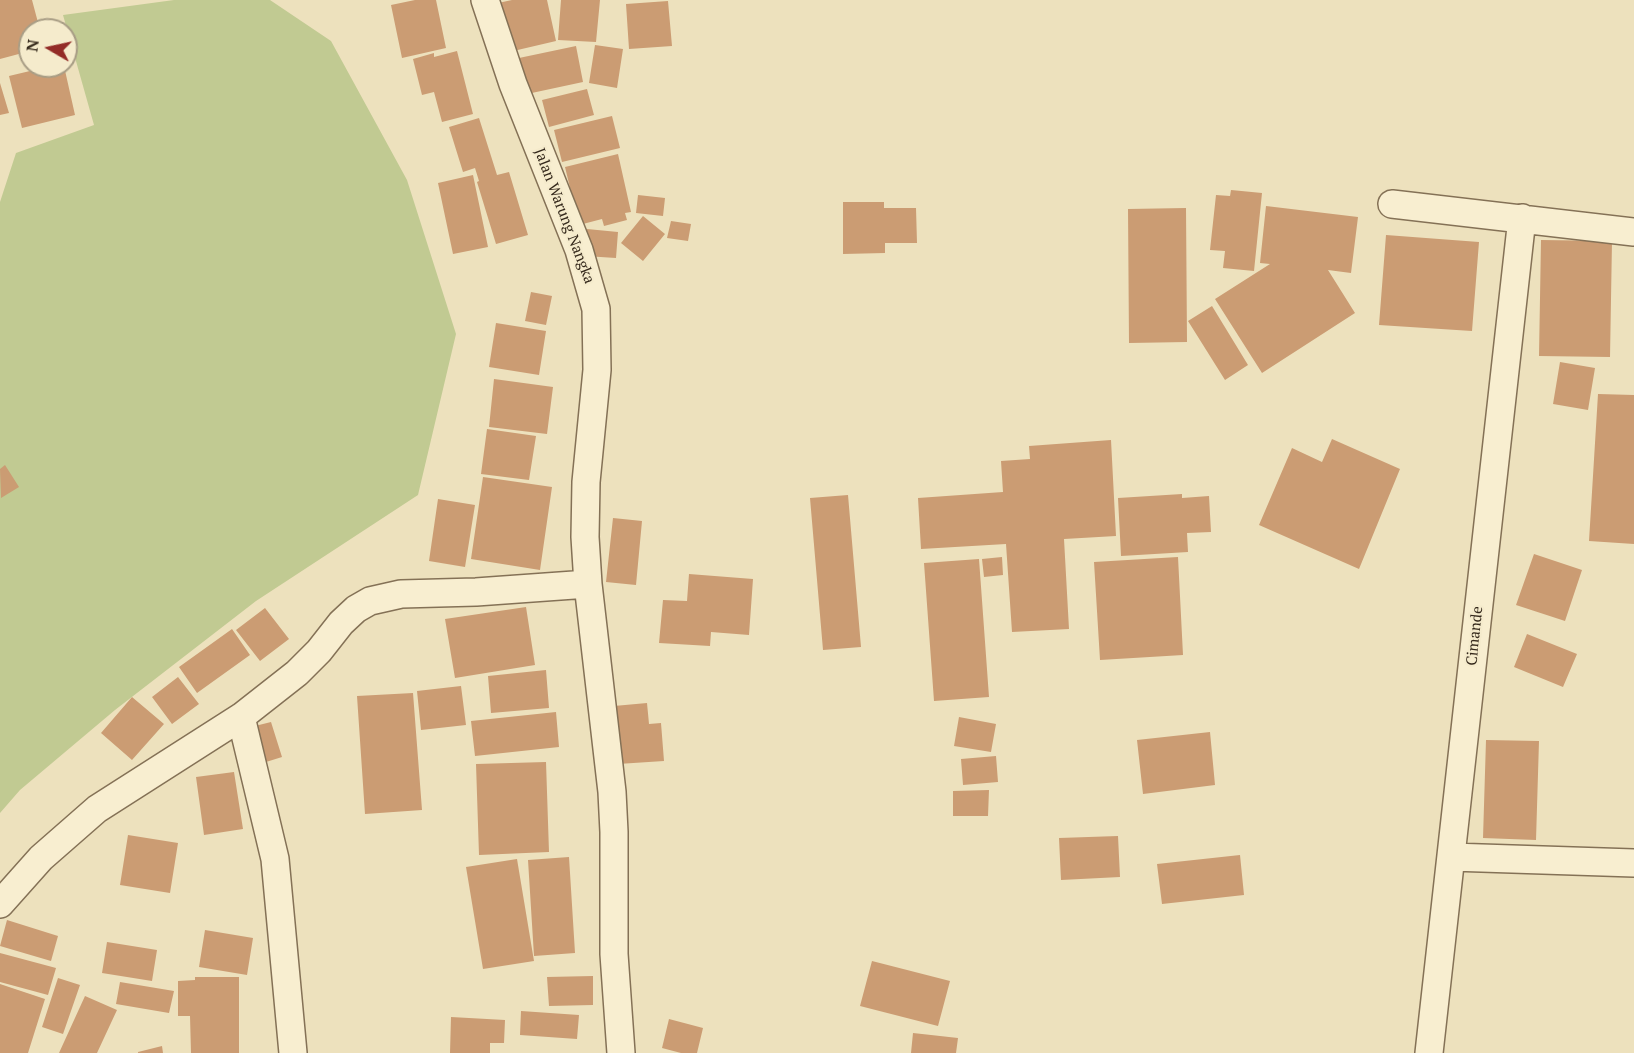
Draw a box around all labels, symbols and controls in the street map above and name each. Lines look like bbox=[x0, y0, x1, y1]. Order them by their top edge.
north arrow bbox=[18, 18, 78, 78]
text: N bbox=[20, 38, 44, 53]
street label: Jalan Warung Nangka bbox=[530, 146, 598, 286]
street label: Cimande bbox=[1463, 605, 1487, 667]

